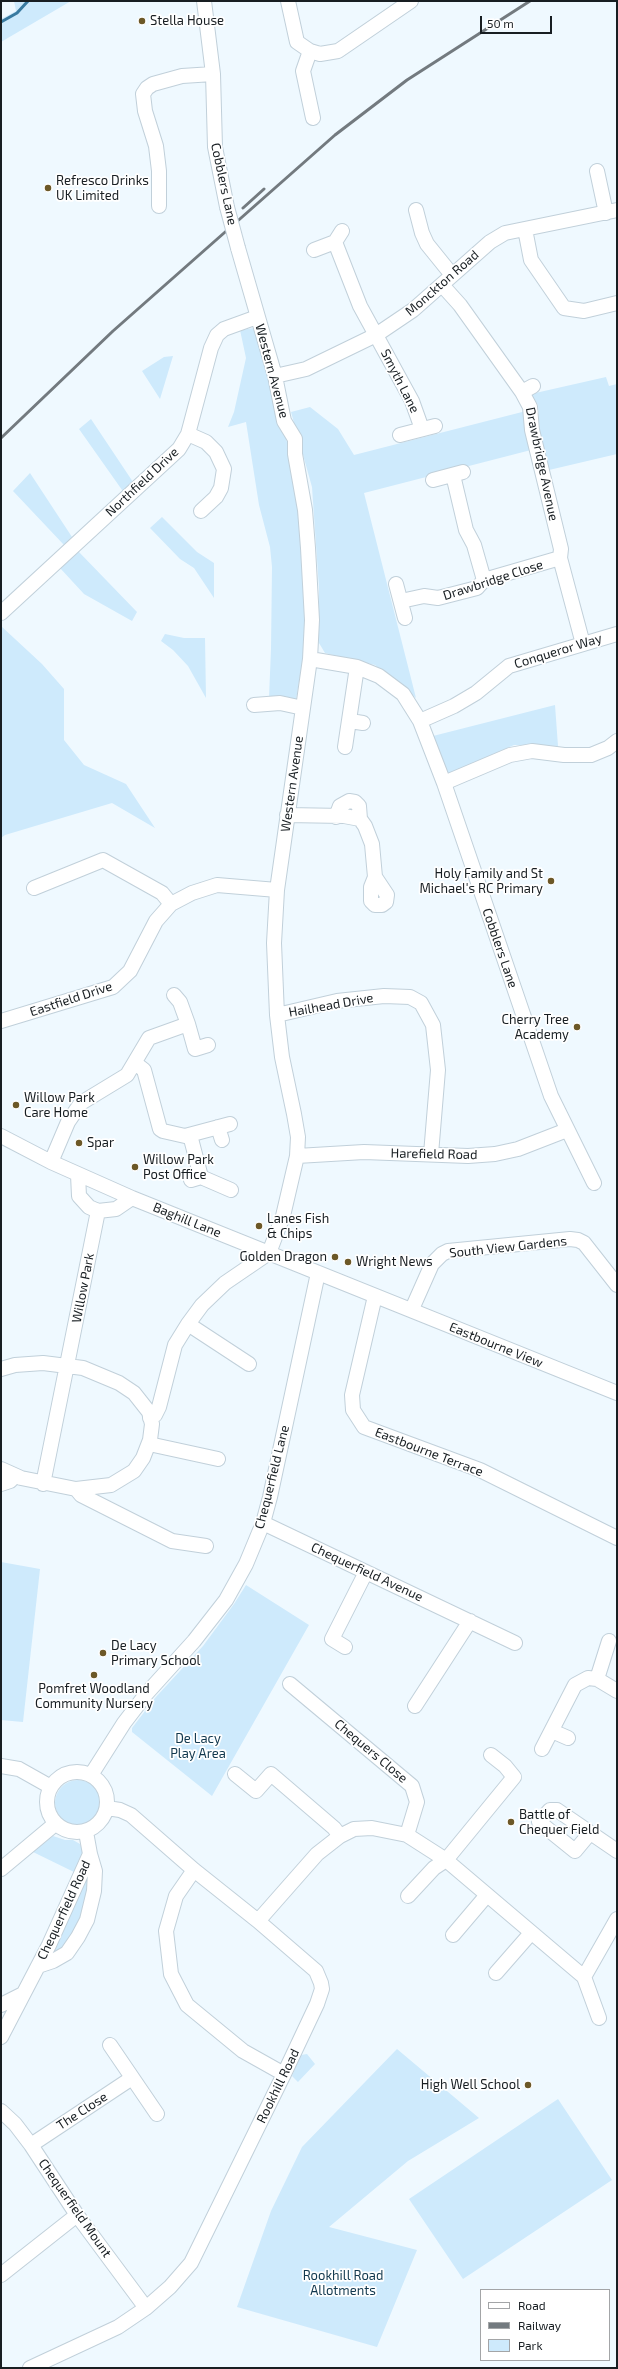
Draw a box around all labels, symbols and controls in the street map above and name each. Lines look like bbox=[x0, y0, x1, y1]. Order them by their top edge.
scale bar bbox=[482, 8, 554, 34]
place label: Stella House bbox=[150, 13, 224, 29]
marker: Stella House bbox=[137, 16, 147, 26]
text: 50 m bbox=[487, 16, 514, 30]
street label: Cobblers Lane bbox=[208, 142, 240, 226]
place label: Refresco Drinks UK Limited bbox=[56, 173, 149, 204]
marker: Refresco Drinks UK Limited bbox=[43, 183, 53, 193]
street label: Monckton Road bbox=[402, 247, 482, 319]
street label: Western Avenue bbox=[252, 322, 292, 420]
street label: Smyth Lane bbox=[377, 347, 423, 415]
street label: Drawbridge Avenue bbox=[522, 406, 562, 522]
street label: Northfield Drive bbox=[102, 444, 182, 520]
street label: Drawbridge Close bbox=[441, 556, 545, 604]
street label: Conqueror Way bbox=[512, 630, 604, 672]
street label: Western Avenue bbox=[278, 735, 306, 833]
place label: Holy Family and St Michael's RC Primary bbox=[419, 866, 543, 897]
marker: Holy Family and St Michael's RC Primary bbox=[546, 876, 556, 886]
street label: Cobblers Lane bbox=[479, 906, 521, 990]
street label: Eastfield Drive bbox=[28, 978, 114, 1020]
street label: Hailhead Drive bbox=[287, 990, 375, 1020]
place label: Cherry Tree Academy bbox=[502, 1012, 569, 1043]
marker: Cherry Tree Academy bbox=[572, 1022, 582, 1032]
place label: Willow Park Care Home bbox=[24, 1090, 95, 1121]
marker: Willow Park Care Home bbox=[11, 1100, 21, 1110]
place label: Spar bbox=[87, 1135, 114, 1151]
marker: Spar bbox=[74, 1138, 84, 1148]
street label: Harefield Road bbox=[390, 1145, 478, 1163]
place label: Willow Park Post Office bbox=[143, 1152, 214, 1183]
marker: Willow Park Post Office bbox=[130, 1162, 140, 1172]
street label: Baghill Lane bbox=[151, 1199, 223, 1241]
place label: Lanes Fish & Chips bbox=[267, 1211, 329, 1242]
marker: Lanes Fish & Chips bbox=[254, 1221, 264, 1231]
street label: South View Gardens bbox=[448, 1233, 568, 1261]
place label: Golden Dragon bbox=[240, 1249, 327, 1265]
street label: Willow Park bbox=[69, 1252, 97, 1324]
marker: Golden Dragon bbox=[330, 1252, 340, 1262]
place label: Wright News bbox=[356, 1254, 433, 1270]
marker: Wright News bbox=[343, 1257, 353, 1267]
street label: Eastbourne View bbox=[447, 1319, 545, 1371]
street label: Chequerfield Lane bbox=[252, 1424, 292, 1530]
street label: Eastbourne Terrace bbox=[373, 1424, 485, 1480]
street label: Chequerfield Avenue bbox=[309, 1539, 425, 1605]
place label: De Lacy Primary School bbox=[111, 1638, 200, 1669]
marker: De Lacy Primary School bbox=[98, 1648, 108, 1658]
marker: Pomfret Woodland Community Nursery bbox=[89, 1670, 99, 1680]
place label: Pomfret Woodland Community Nursery bbox=[35, 1681, 153, 1712]
street label: Chequers Close bbox=[331, 1716, 411, 1786]
park label: De Lacy Play Area bbox=[170, 1731, 226, 1762]
place label: Battle of Chequer Field bbox=[519, 1807, 599, 1838]
marker: Battle of Chequer Field bbox=[506, 1817, 516, 1827]
street label: Chequerfield Road bbox=[34, 1858, 94, 1962]
street label: Rookhill Road bbox=[253, 2046, 303, 2126]
place label: High Well School bbox=[421, 2077, 520, 2093]
marker: High Well School bbox=[523, 2080, 533, 2090]
street label: The Close bbox=[54, 2089, 110, 2133]
street label: Chequerfield Mount bbox=[35, 2156, 115, 2260]
park label: Rookhill Road Allotments bbox=[303, 2268, 383, 2299]
legend bbox=[480, 2289, 610, 2361]
text: Road bbox=[518, 2298, 546, 2312]
text: Railway bbox=[518, 2318, 561, 2332]
text: Park bbox=[518, 2338, 543, 2352]

